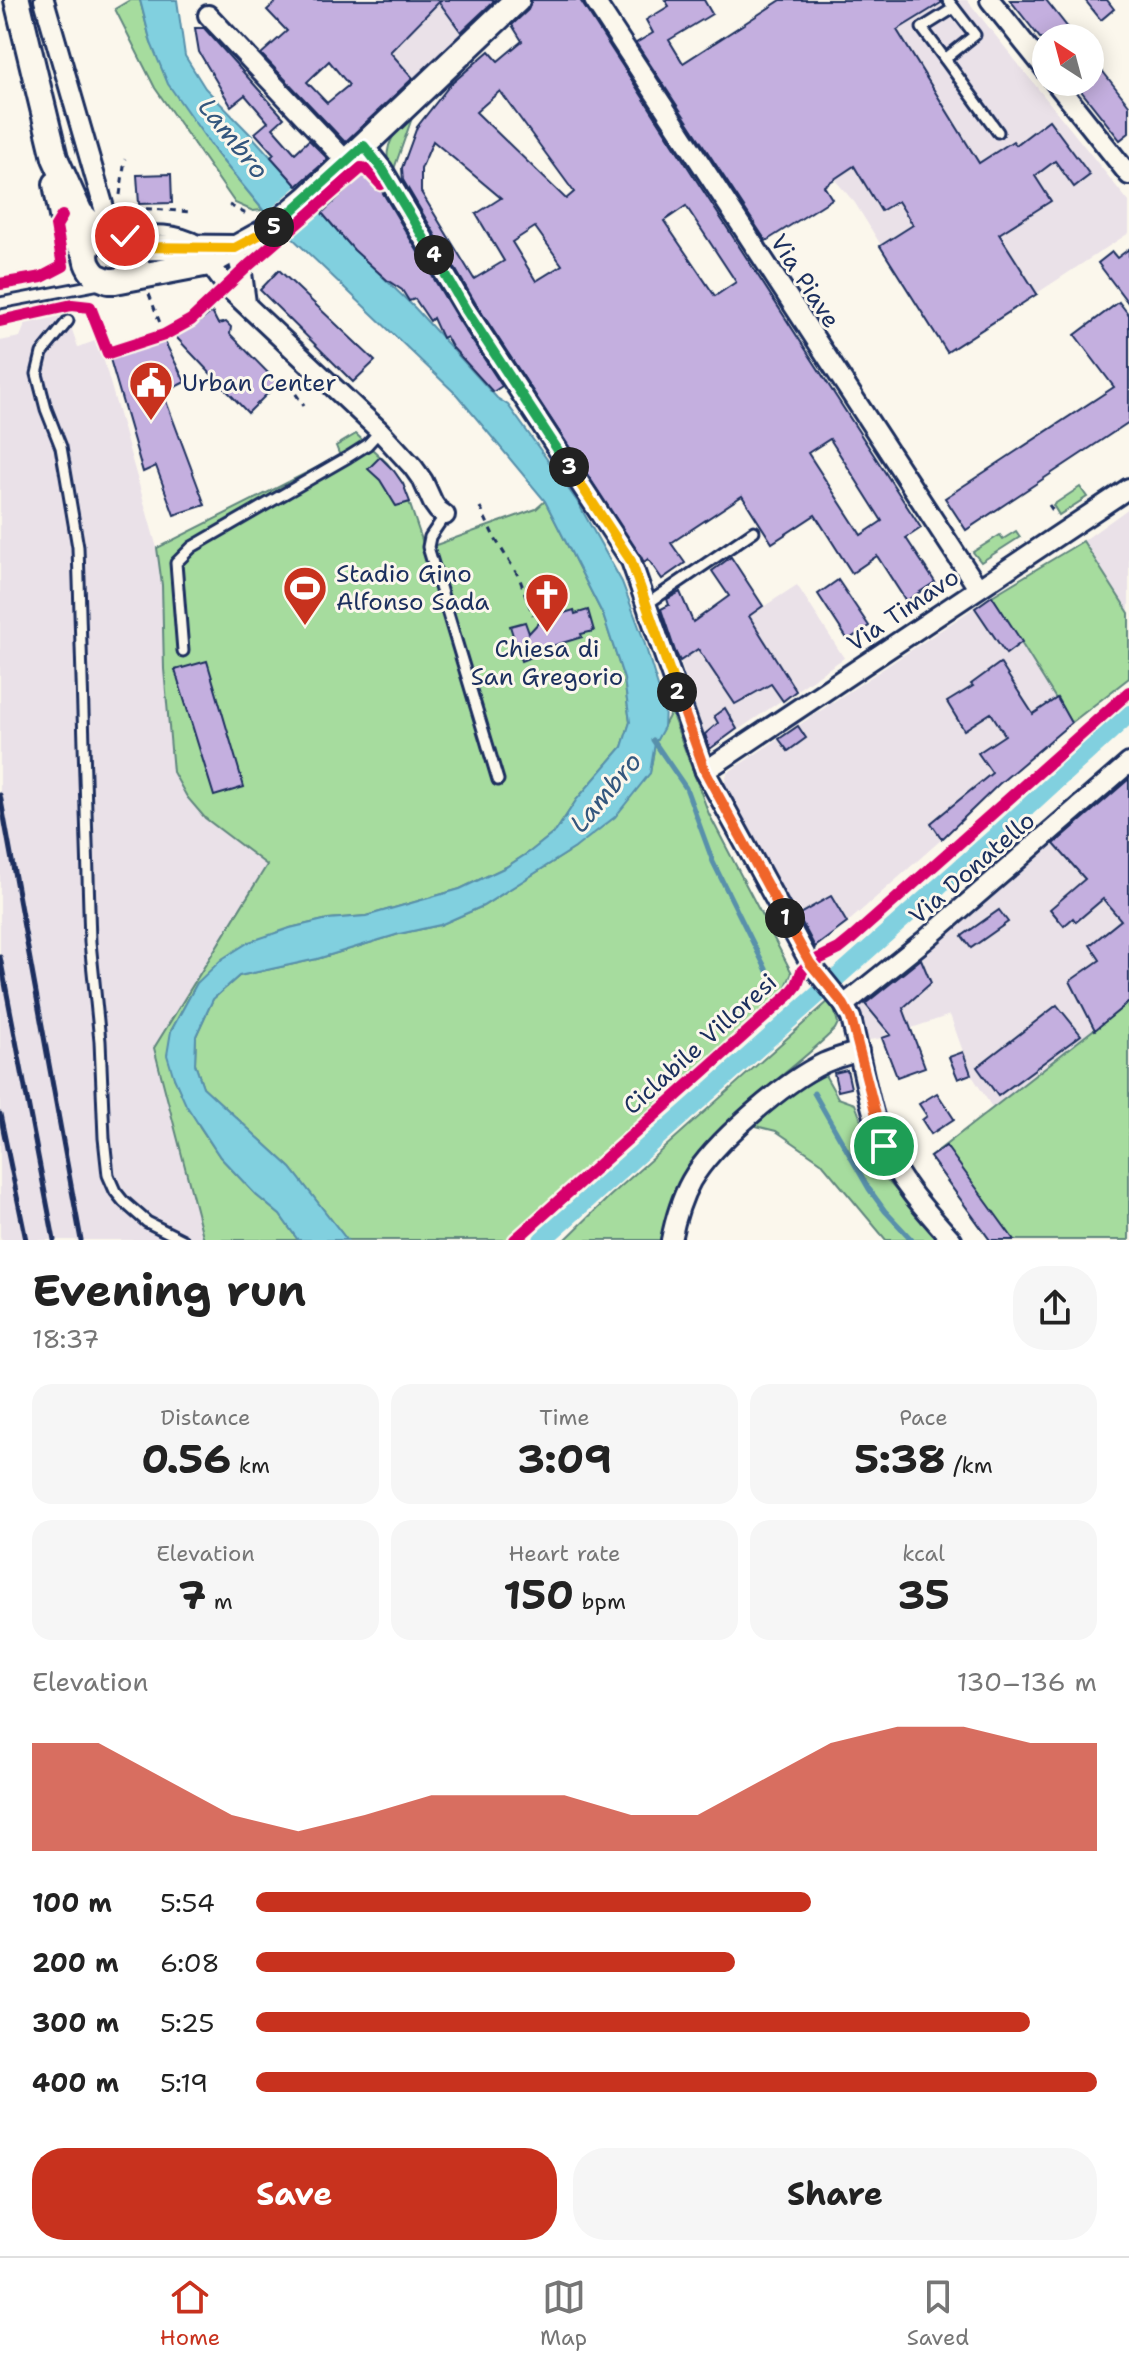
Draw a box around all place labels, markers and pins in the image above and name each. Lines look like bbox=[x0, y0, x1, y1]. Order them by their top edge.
pin bbox=[91, 202, 159, 270]
pin: 5 bbox=[254, 207, 294, 247]
pin: 4 bbox=[414, 235, 454, 275]
public building icon: Urban Center bbox=[127, 359, 175, 422]
place label: Urban Center bbox=[182, 367, 337, 399]
pin: 3 bbox=[549, 447, 589, 487]
place label: Stadio Gino Alfonso Sada bbox=[336, 558, 490, 618]
sports icon: Stadio Gino Alfonso Sada bbox=[281, 564, 329, 627]
church icon: Chiesa di San Gregorio bbox=[523, 571, 571, 634]
place label: Chiesa di San Gregorio bbox=[471, 633, 623, 693]
pin: 2 bbox=[657, 672, 697, 712]
pin: 1 bbox=[765, 898, 805, 938]
pin bbox=[850, 1112, 918, 1180]

